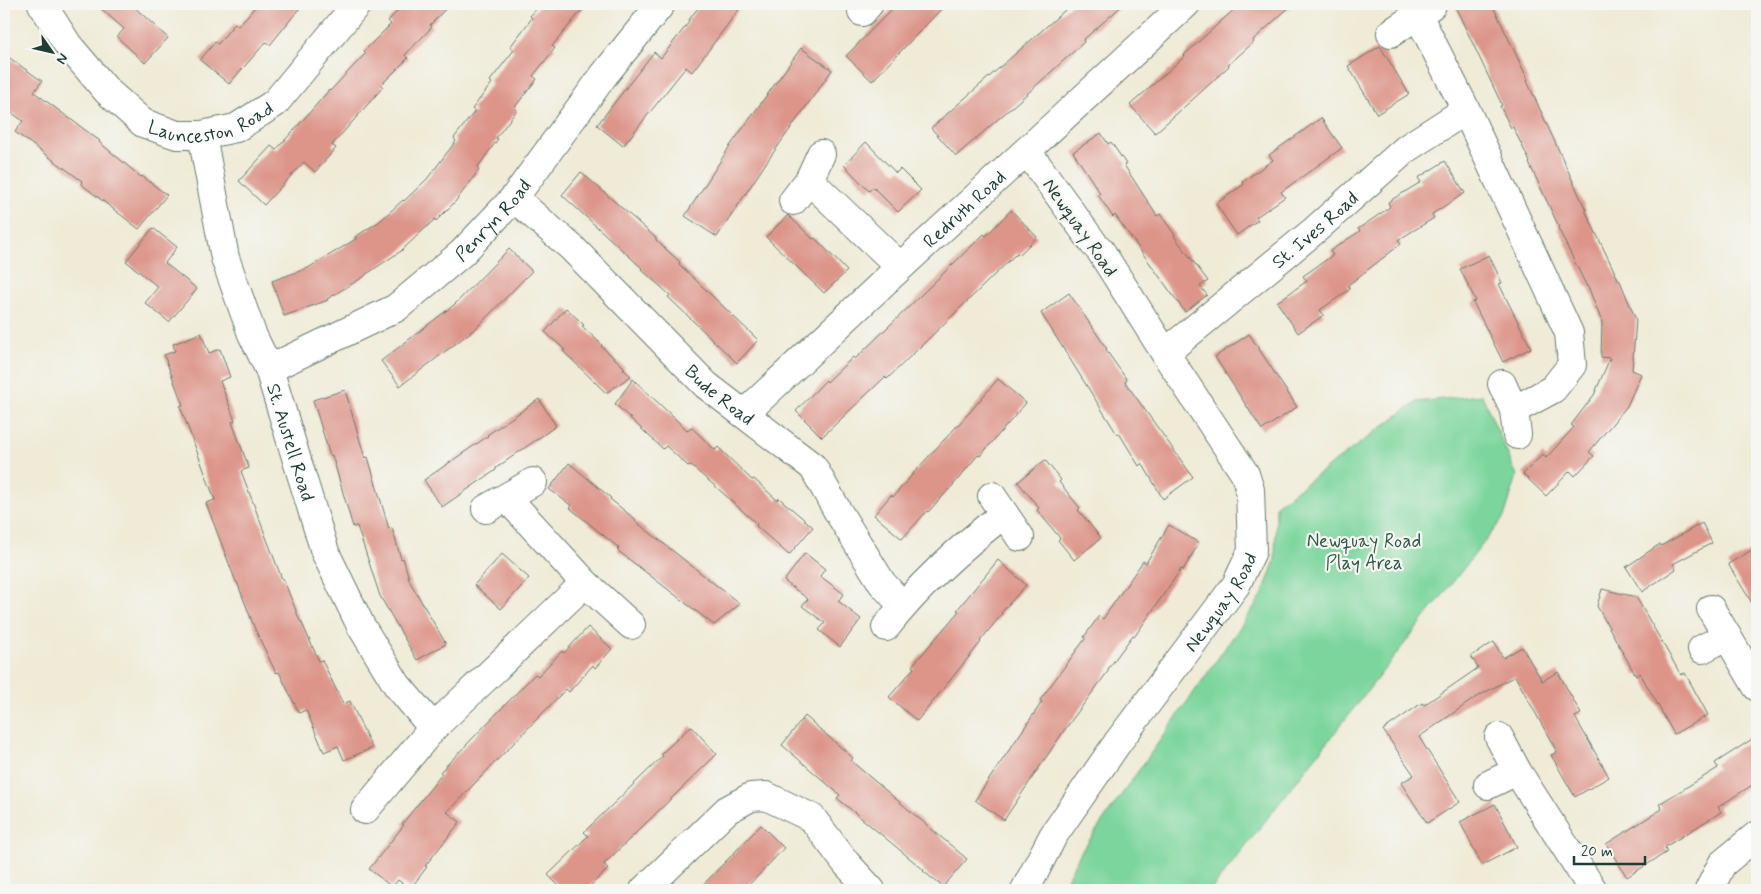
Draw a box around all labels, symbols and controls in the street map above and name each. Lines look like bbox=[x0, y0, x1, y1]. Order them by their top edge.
north arrow bbox=[28, 28, 78, 78]
text: N bbox=[52, 50, 72, 68]
street label: Launceston Road bbox=[144, 96, 279, 149]
street label: Redruth Road bbox=[918, 165, 1012, 254]
street label: Newquay Road bbox=[1036, 174, 1123, 283]
street label: Penryn Road bbox=[450, 175, 538, 268]
street label: St. Ives Road bbox=[1267, 186, 1364, 275]
street label: Bude Road bbox=[679, 360, 759, 432]
street label: St. Austell Road bbox=[260, 380, 320, 504]
park label: Newquay Road Play Area bbox=[1307, 529, 1421, 576]
street label: Newquay Road bbox=[1179, 549, 1264, 657]
scale bar bbox=[1574, 834, 1645, 866]
text: 20 m bbox=[1581, 842, 1613, 862]

